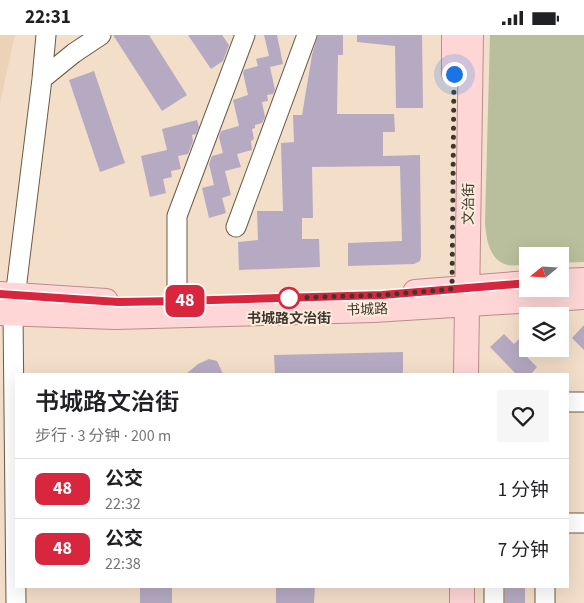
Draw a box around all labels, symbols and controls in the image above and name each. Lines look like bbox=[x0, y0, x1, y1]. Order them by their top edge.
text: 22:31 bbox=[25, 4, 71, 31]
your location bbox=[442, 62, 467, 87]
street label: 文治街 bbox=[459, 183, 479, 225]
north arrow bbox=[519, 247, 569, 297]
map controls bbox=[519, 247, 569, 357]
line badge: 48 bbox=[162, 285, 208, 317]
marker: 书城路文治街 bbox=[278, 287, 300, 309]
text: 48 bbox=[175, 288, 195, 313]
street label: 书城路 bbox=[346, 299, 388, 321]
button: layers bbox=[519, 307, 569, 357]
place label: 书城路文治街 bbox=[247, 309, 331, 329]
text: 书城路文治街 bbox=[35, 385, 179, 420]
button: heart bbox=[497, 390, 549, 442]
text: 步行 · 3 分钟 · 200 m bbox=[35, 425, 171, 447]
text: 公交 bbox=[105, 466, 143, 493]
text: 48 bbox=[53, 476, 72, 501]
text: 1 分钟 bbox=[498, 477, 549, 504]
text: 22:32 bbox=[105, 493, 141, 515]
text: 公交 bbox=[105, 526, 143, 553]
text: 48 bbox=[53, 536, 72, 561]
text: 7 分钟 bbox=[498, 537, 549, 564]
text: 22:38 bbox=[105, 553, 141, 575]

